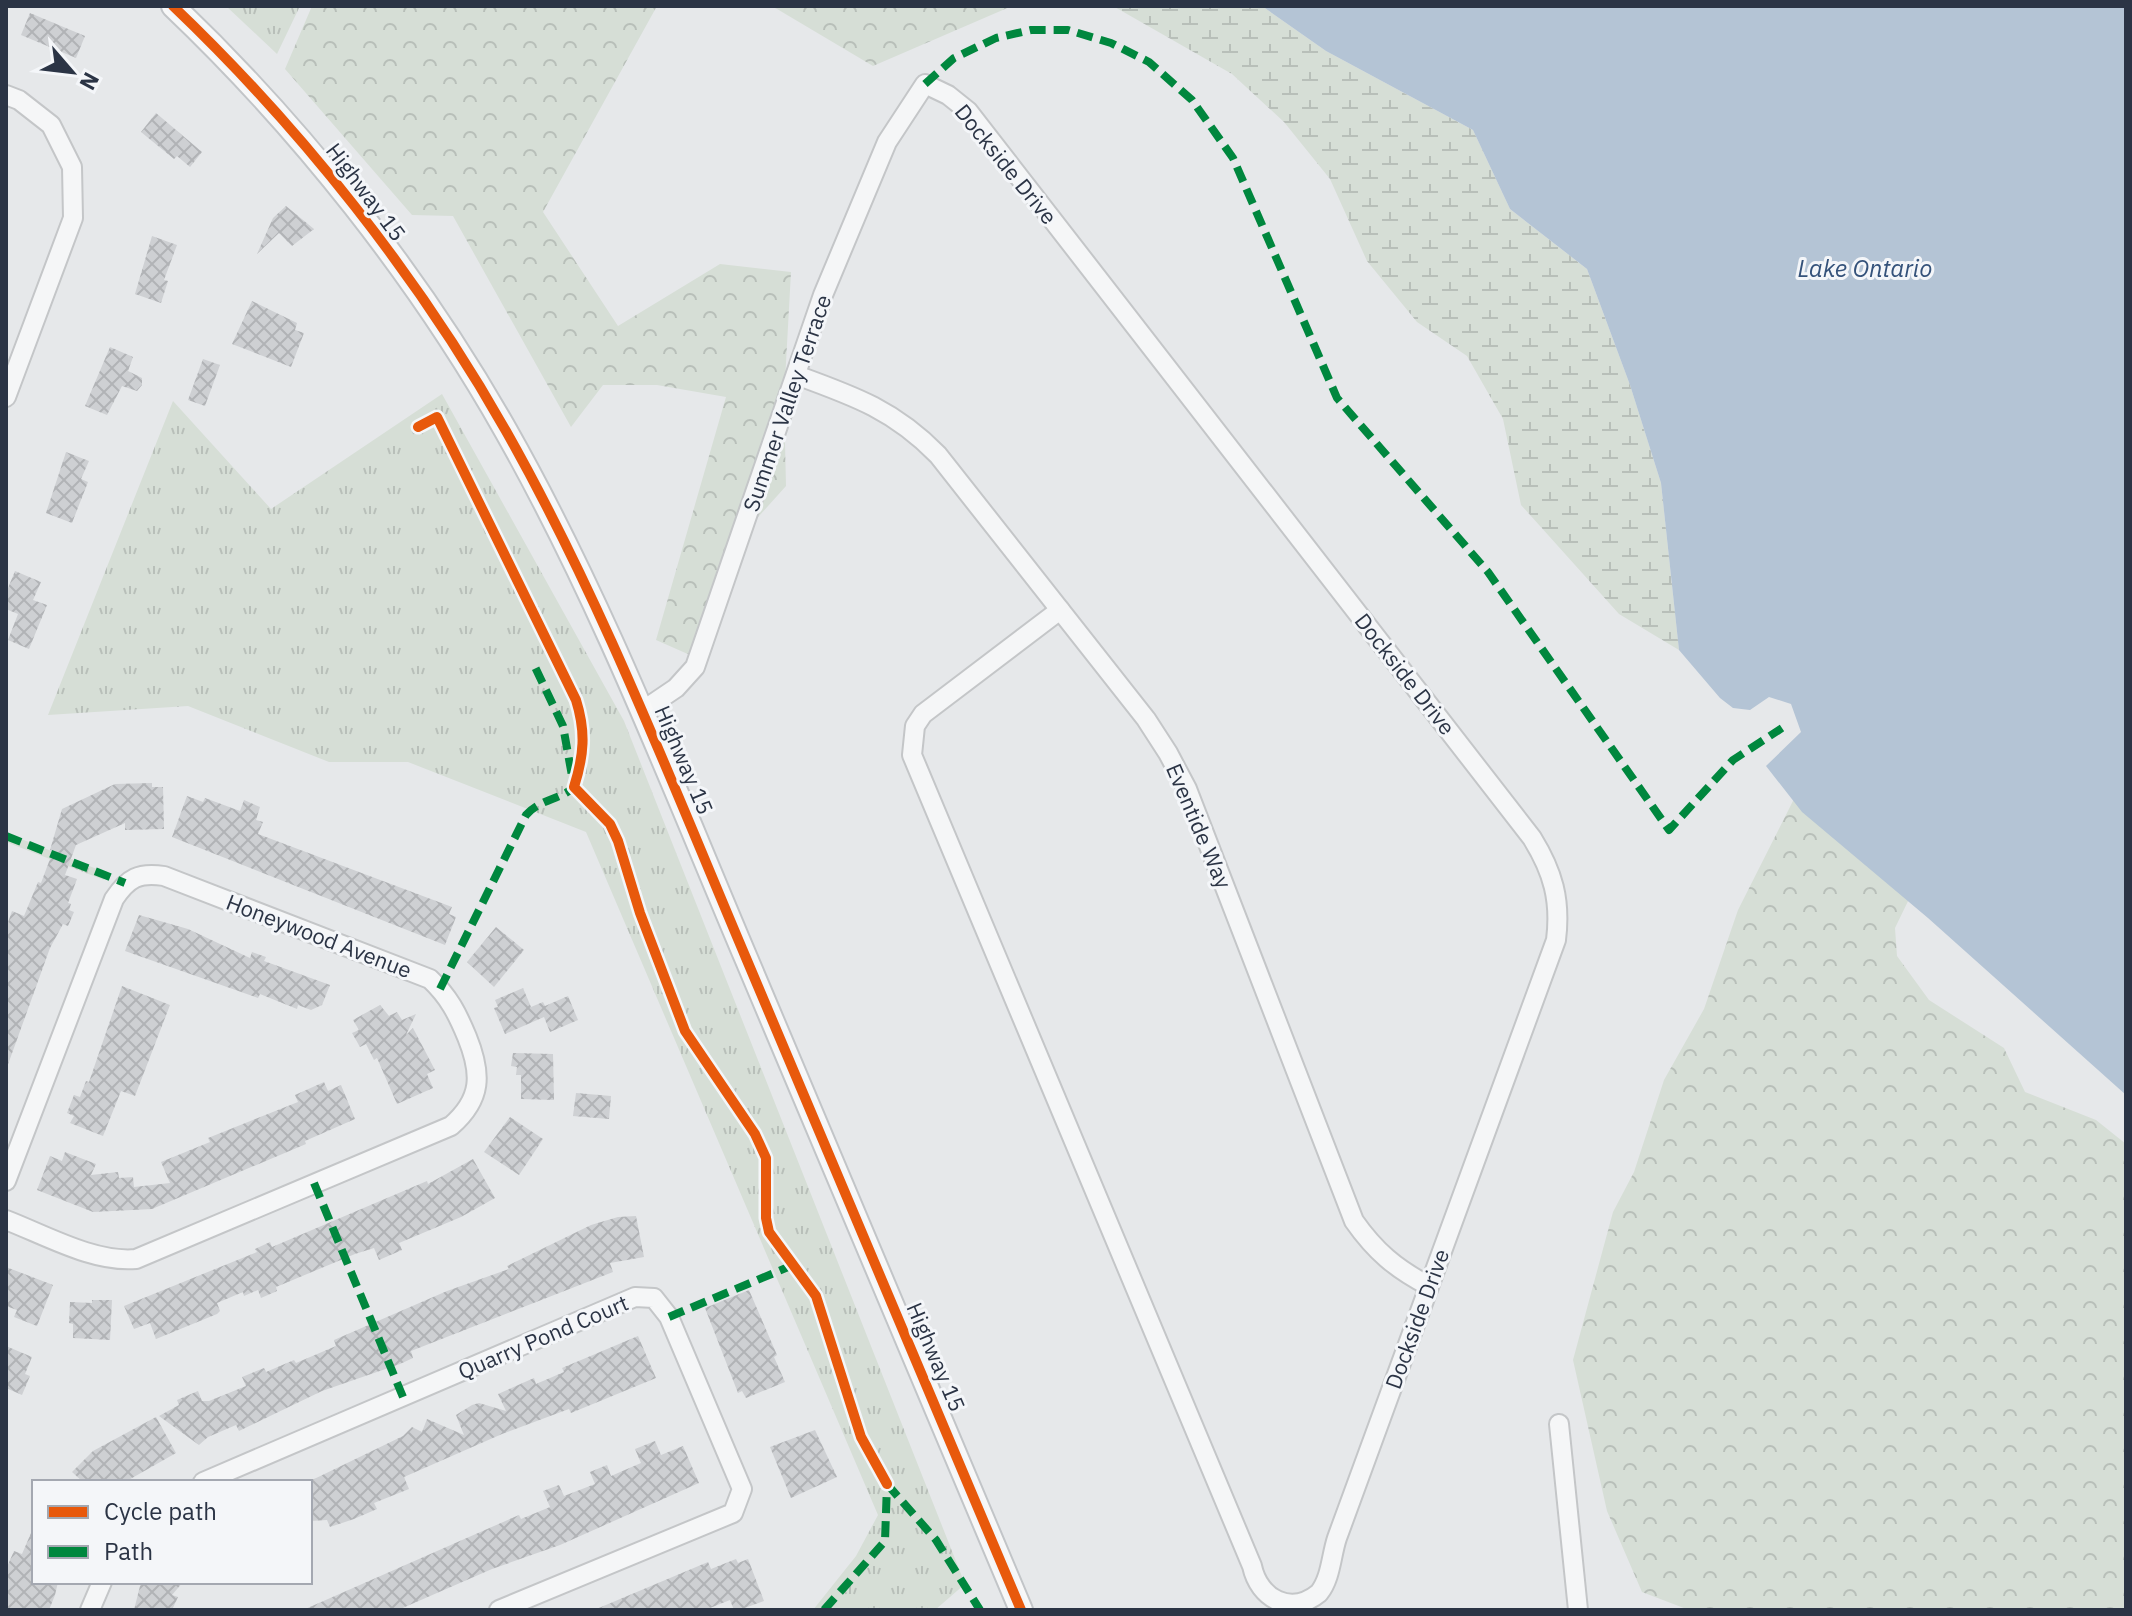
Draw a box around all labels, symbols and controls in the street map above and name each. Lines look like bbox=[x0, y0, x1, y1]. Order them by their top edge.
north arrow bbox=[32, 32, 112, 112]
text: N bbox=[74, 68, 107, 95]
street label: Dockside Drive bbox=[949, 98, 1064, 230]
street label: Highway 15 bbox=[320, 137, 413, 247]
water label: Lake Ontario bbox=[1798, 252, 1932, 284]
street label: Summer Valley Terrace bbox=[736, 291, 837, 515]
street label: Dockside Drive bbox=[1349, 607, 1462, 740]
street label: Highway 15 bbox=[648, 701, 720, 819]
street label: Eventide Way bbox=[1160, 759, 1239, 893]
street label: Honeywood Avenue bbox=[222, 887, 416, 984]
street label: Dockside Drive bbox=[1378, 1245, 1455, 1393]
street label: Quarry Pond Court bbox=[453, 1288, 632, 1386]
street label: Highway 15 bbox=[900, 1298, 972, 1416]
legend bbox=[32, 1480, 312, 1584]
text: Cycle path bbox=[104, 1495, 217, 1527]
text: Path bbox=[104, 1535, 153, 1567]

